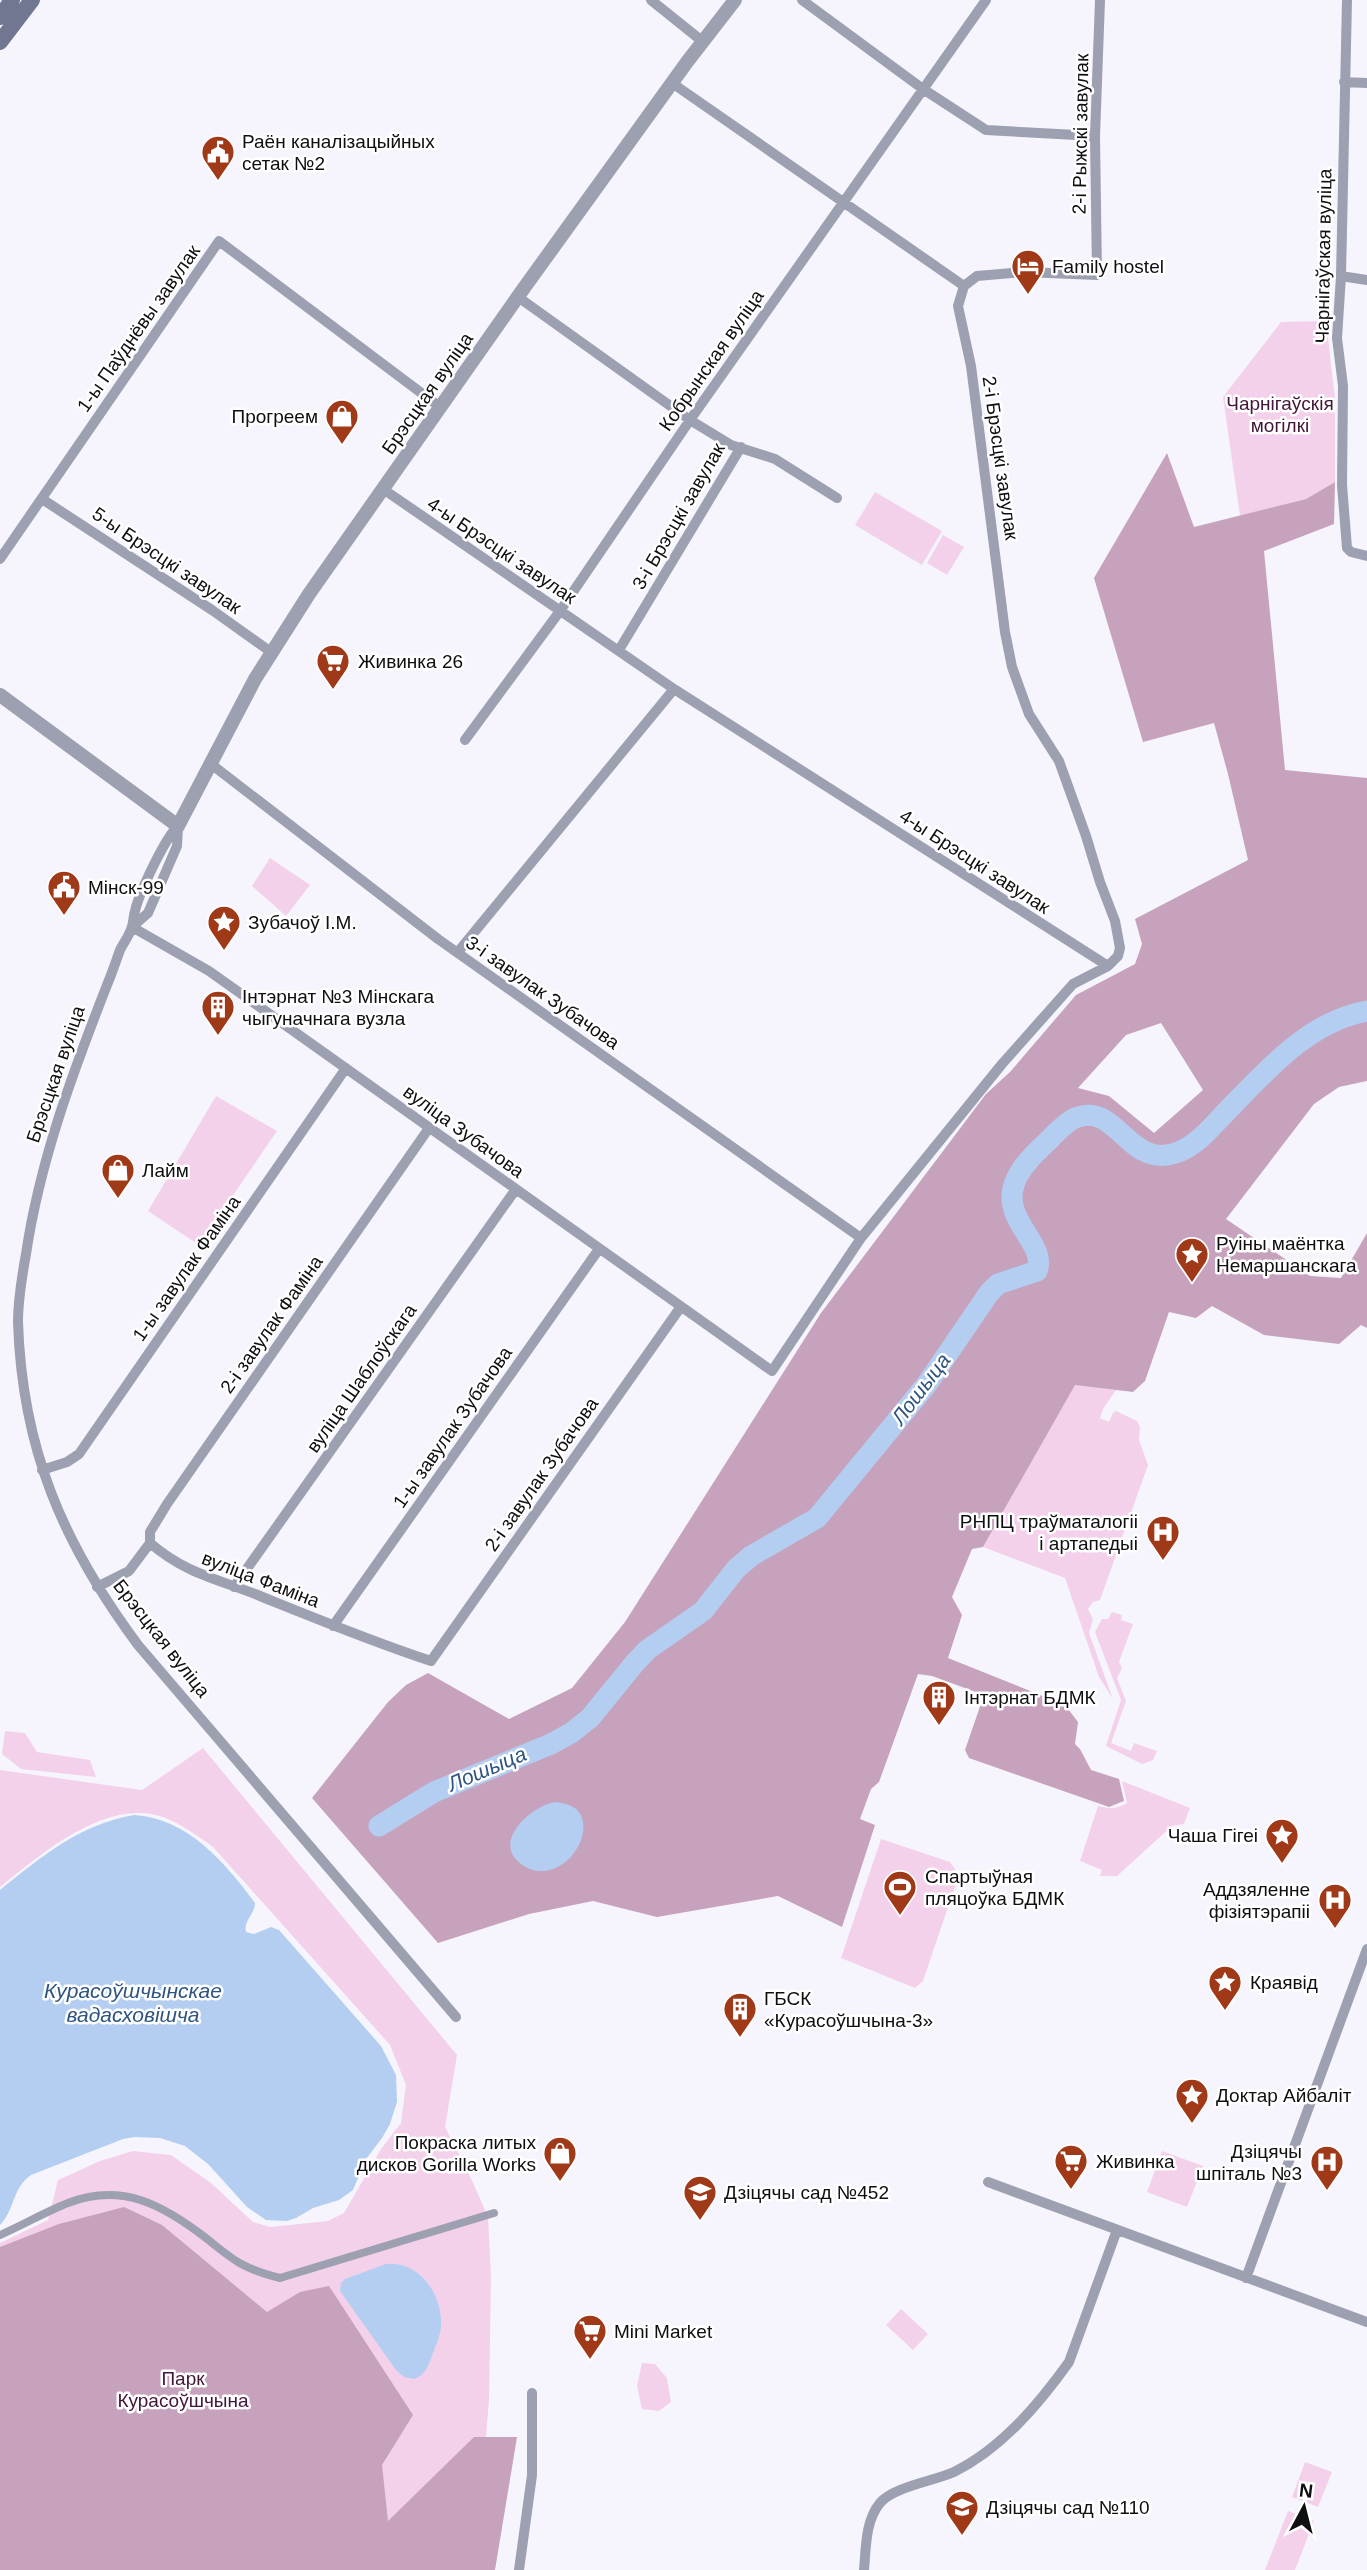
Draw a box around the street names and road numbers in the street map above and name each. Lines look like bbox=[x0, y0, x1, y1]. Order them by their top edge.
street label: 2-і Рыжскі завулак bbox=[1069, 53, 1092, 215]
street label: Чарнігаўская вуліца bbox=[1311, 168, 1336, 344]
street label: 1-ы Паўднёвы завулак bbox=[73, 240, 204, 416]
street label: Кобрынская вуліца bbox=[655, 285, 768, 435]
street label: Брэсцкая вуліца bbox=[378, 328, 477, 458]
street label: 2-і Брэсцкі завулак bbox=[979, 375, 1023, 542]
street label: 3-і Брэсцкі завулак bbox=[628, 439, 729, 593]
street label: 4-ы Брэсцкі завулак bbox=[423, 493, 581, 608]
street label: 5-ы Брэсцкі завулак bbox=[88, 503, 246, 618]
street label: 4-ы Брэсцкі завулак bbox=[896, 805, 1054, 918]
street label: 3-і завулак Зубачова bbox=[462, 932, 624, 1054]
street label: Брэсцкая вуліца bbox=[22, 1003, 89, 1145]
street label: вуліца Зубачова bbox=[399, 1081, 528, 1182]
street label: 1-ы завулак Фаміна bbox=[128, 1191, 245, 1345]
street label: 2-і завулак Фаміна bbox=[216, 1251, 327, 1397]
street label: вуліца Шаблоўскага bbox=[302, 1300, 421, 1456]
street label: 1-ы завулак Зубачова bbox=[389, 1342, 516, 1512]
street label: 2-і завулак Зубачова bbox=[481, 1393, 603, 1555]
street label: вуліца Фаміна bbox=[199, 1547, 323, 1612]
street label: Брэсцкая вуліца bbox=[109, 1575, 214, 1702]

